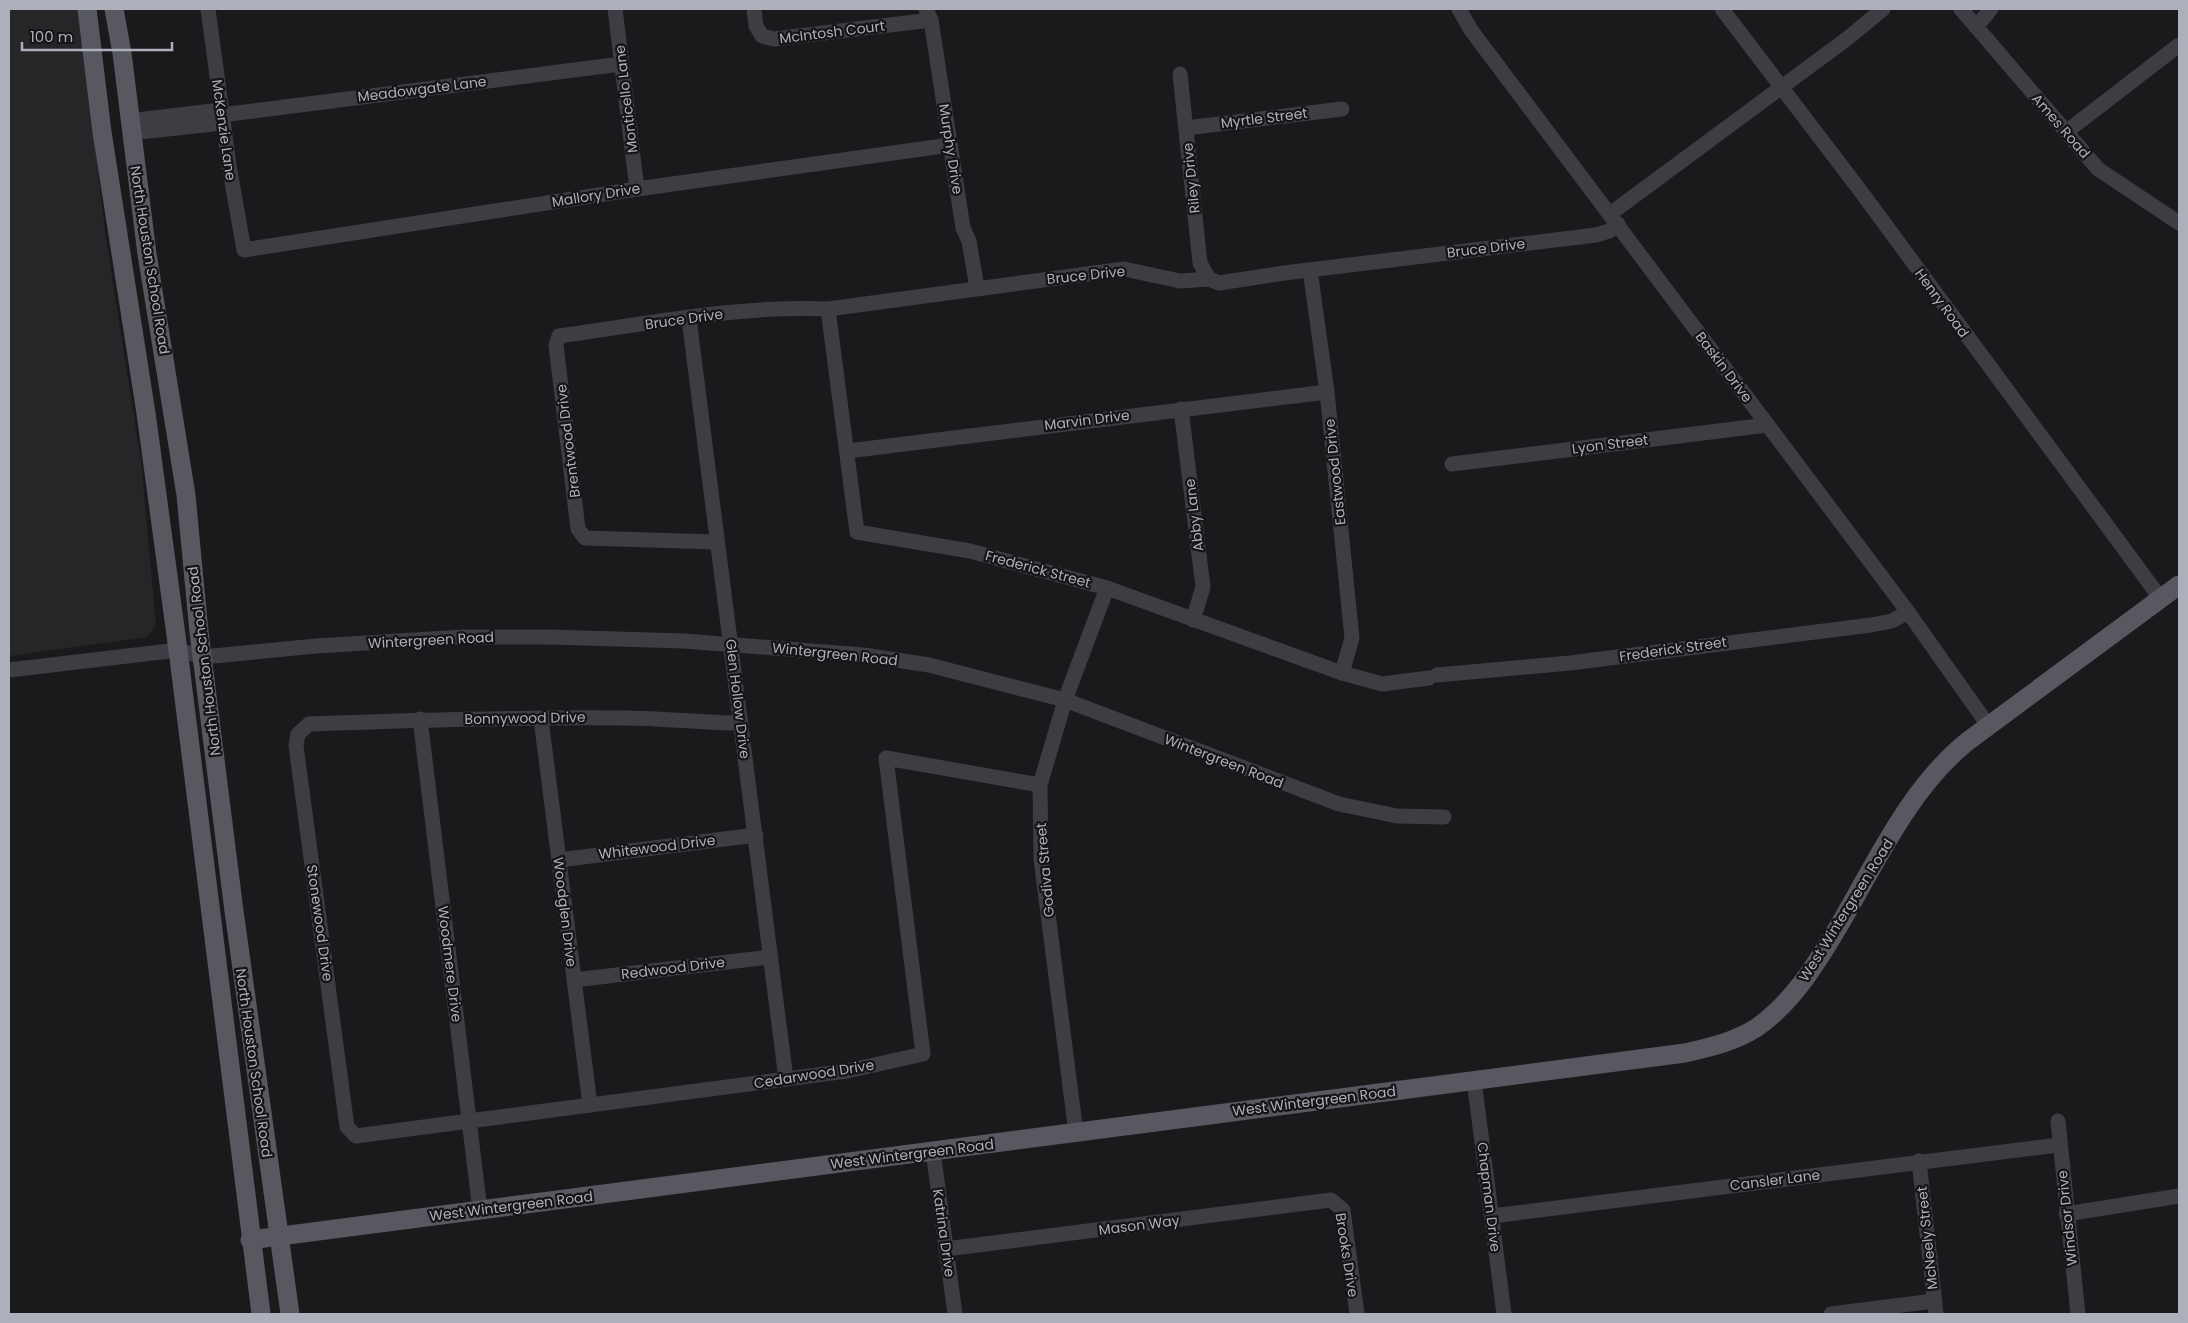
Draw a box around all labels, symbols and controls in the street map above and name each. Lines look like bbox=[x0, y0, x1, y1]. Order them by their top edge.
street label: McIntosh Court bbox=[778, 16, 886, 48]
scale bar bbox=[22, 20, 172, 52]
text: 100 m bbox=[30, 26, 73, 47]
street label: Monticello Lane bbox=[609, 44, 643, 154]
street label: Meadowgate Lane bbox=[356, 71, 488, 107]
street label: McKenzie Lane bbox=[207, 78, 241, 182]
street label: Ames Road bbox=[2027, 89, 2095, 163]
street label: Murphy Drive bbox=[934, 102, 968, 196]
street label: Myrtle Street bbox=[1220, 103, 1308, 133]
street label: Riley Drive bbox=[1177, 141, 1205, 214]
street label: North Houston School Road bbox=[125, 164, 175, 356]
street label: Mallory Drive bbox=[550, 178, 642, 212]
street label: Bruce Drive bbox=[1446, 233, 1527, 263]
street label: Bruce Drive bbox=[1046, 261, 1127, 289]
street label: Henry Road bbox=[1910, 265, 1974, 341]
street label: Bruce Drive bbox=[644, 304, 725, 334]
street label: Baskin Drive bbox=[1691, 328, 1757, 407]
street label: Brentwood Drive bbox=[551, 383, 585, 499]
street label: Marvin Drive bbox=[1043, 405, 1131, 435]
street label: Eastwood Drive bbox=[1319, 418, 1351, 526]
street label: Lyon Street bbox=[1571, 429, 1649, 459]
street label: Abby Lane bbox=[1180, 477, 1208, 553]
street label: Frederick Street bbox=[983, 545, 1093, 593]
street label: North Houston School Road bbox=[182, 565, 226, 757]
street label: Wintergreen Road bbox=[367, 627, 495, 653]
street label: Frederick Street bbox=[1618, 632, 1728, 666]
street label: Wintergreen Road bbox=[771, 637, 899, 671]
street label: Glen Hollow Drive bbox=[721, 638, 755, 760]
street label: Bonnywood Drive bbox=[464, 707, 586, 729]
street label: Wintergreen Road bbox=[1161, 729, 1287, 793]
street label: Godiva Street bbox=[1031, 822, 1059, 918]
street label: Whitewood Drive bbox=[597, 830, 717, 864]
street label: West Wintergreen Road bbox=[1794, 835, 1898, 985]
street label: Woodglen Drive bbox=[548, 856, 582, 968]
street label: Stonewood Drive bbox=[302, 863, 338, 983]
street label: Woodmere Drive bbox=[433, 905, 467, 1024]
street label: Redwood Drive bbox=[620, 952, 726, 984]
street label: North Houston School Road bbox=[231, 967, 277, 1159]
street label: Cedarwood Drive bbox=[753, 1055, 876, 1093]
street label: West Wintergreen Road bbox=[1231, 1081, 1397, 1121]
street label: West Wintergreen Road bbox=[829, 1134, 995, 1174]
street label: Chapman Drive bbox=[1472, 1141, 1506, 1253]
street label: Cansler Lane bbox=[1729, 1165, 1822, 1195]
street label: Windsor Drive bbox=[2052, 1169, 2082, 1267]
street label: McNeely Street bbox=[1912, 1185, 1942, 1291]
street label: West Wintergreen Road bbox=[428, 1186, 594, 1226]
street label: Katrina Drive bbox=[928, 1188, 960, 1279]
street label: Mason Way bbox=[1097, 1210, 1181, 1240]
street label: Brooks Drive bbox=[1330, 1211, 1364, 1299]

